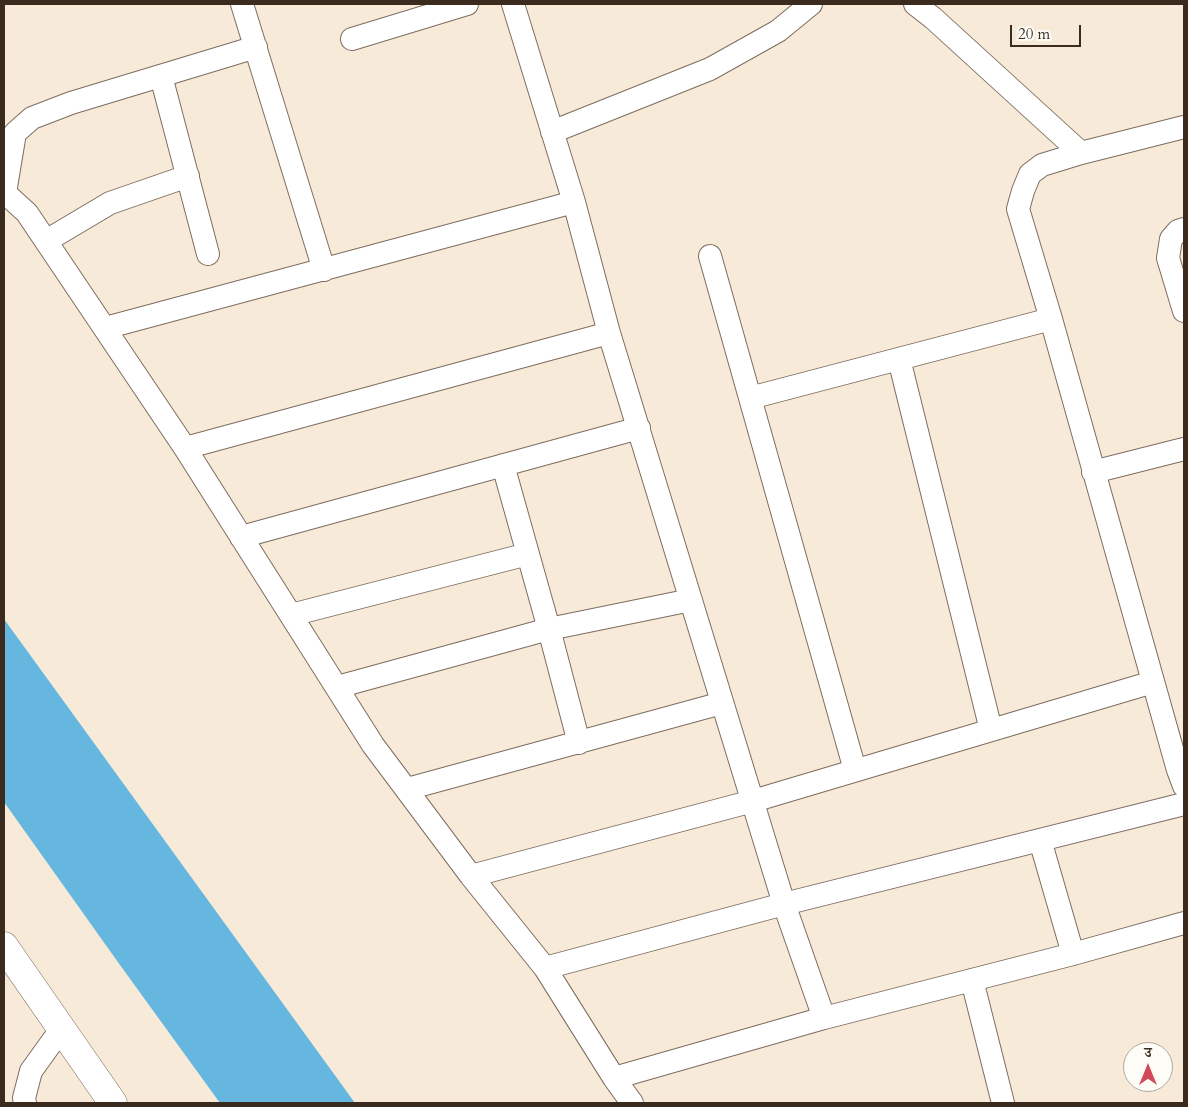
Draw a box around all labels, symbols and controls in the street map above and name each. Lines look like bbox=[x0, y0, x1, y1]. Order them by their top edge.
scale bar bbox=[1013, 15, 1084, 47]
text: 20 m bbox=[1018, 24, 1050, 44]
north arrow bbox=[1123, 1042, 1173, 1092]
text: उ bbox=[1144, 1043, 1152, 1062]

